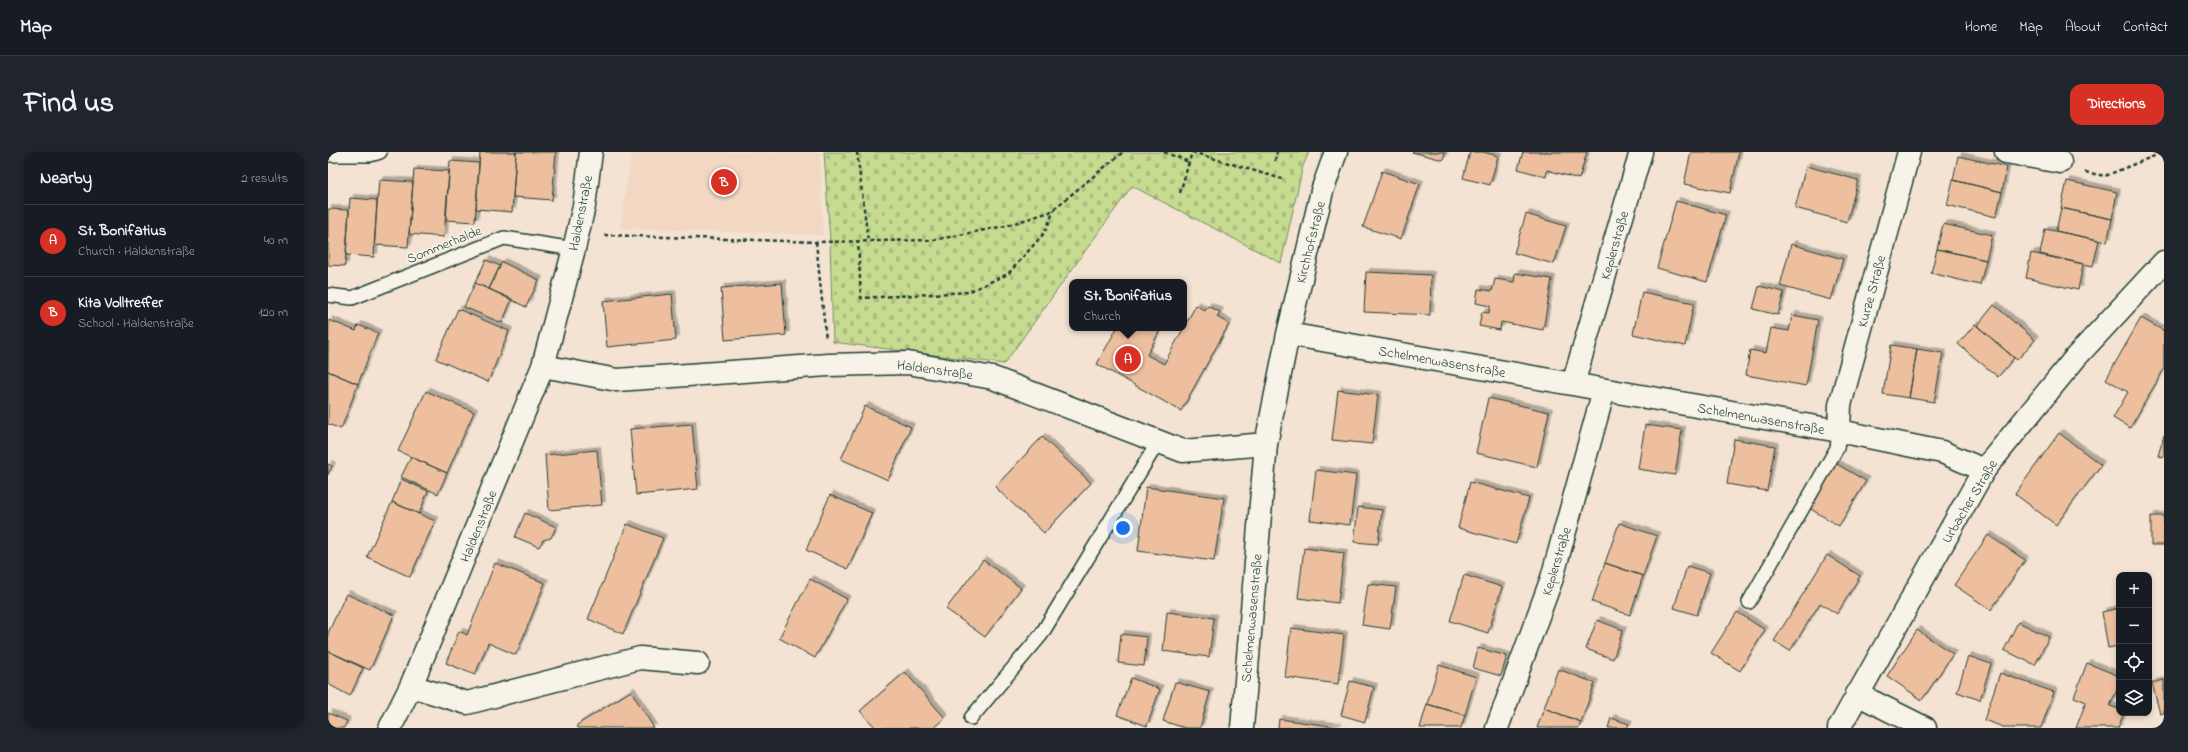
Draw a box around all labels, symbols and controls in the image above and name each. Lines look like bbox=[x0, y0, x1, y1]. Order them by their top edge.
text: Map bbox=[20, 14, 52, 41]
text: Home bbox=[1965, 17, 1997, 38]
text: Map bbox=[2019, 17, 2043, 38]
text: About bbox=[2065, 17, 2101, 38]
text: Contact bbox=[2123, 17, 2168, 38]
text: Find us bbox=[24, 84, 114, 125]
button: Directions bbox=[2070, 84, 2164, 125]
text: Nearby bbox=[40, 166, 92, 191]
pin: B bbox=[711, 167, 737, 197]
text: 2 results bbox=[241, 169, 288, 188]
street label: Haldenstraße bbox=[564, 173, 599, 253]
street label: Kirchhofstraße bbox=[1291, 198, 1332, 286]
street label: Keplerstraße bbox=[1596, 208, 1635, 282]
text: St. Bonifatius bbox=[78, 220, 166, 242]
street label: Sommerhalde bbox=[404, 221, 486, 270]
text: A bbox=[49, 231, 57, 250]
text: 40 m bbox=[264, 231, 288, 250]
text: Church · Haldenstraße bbox=[78, 242, 195, 261]
street label: Kurze Straße bbox=[1853, 252, 1892, 330]
popup bbox=[1069, 279, 1187, 331]
text: St. Bonifatius bbox=[1084, 285, 1172, 307]
text: Kita Volltreffer bbox=[78, 292, 163, 314]
text: B bbox=[49, 303, 57, 322]
text: 120 m bbox=[258, 303, 288, 322]
text: Church bbox=[1084, 307, 1120, 326]
text: School · Haldenstraße bbox=[78, 314, 194, 333]
street label: Schelmenwasenstraße bbox=[1376, 341, 1508, 384]
pin: A bbox=[1115, 344, 1141, 374]
street label: Haldenstraße bbox=[895, 355, 975, 386]
street label: Schelmenwasenstraße bbox=[1695, 398, 1827, 441]
street label: Urbacher Straße bbox=[1937, 455, 2004, 548]
street label: Haldenstraße bbox=[455, 487, 504, 566]
your location bbox=[1113, 518, 1133, 538]
street label: Keplerstraße bbox=[1537, 524, 1578, 598]
street label: Schelmenwasenstraße bbox=[1236, 552, 1269, 683]
map controls bbox=[2116, 572, 2152, 716]
button: + bbox=[2116, 572, 2152, 608]
button: − bbox=[2116, 608, 2152, 644]
button: locate bbox=[2116, 644, 2152, 680]
button: layers bbox=[2116, 680, 2152, 716]

